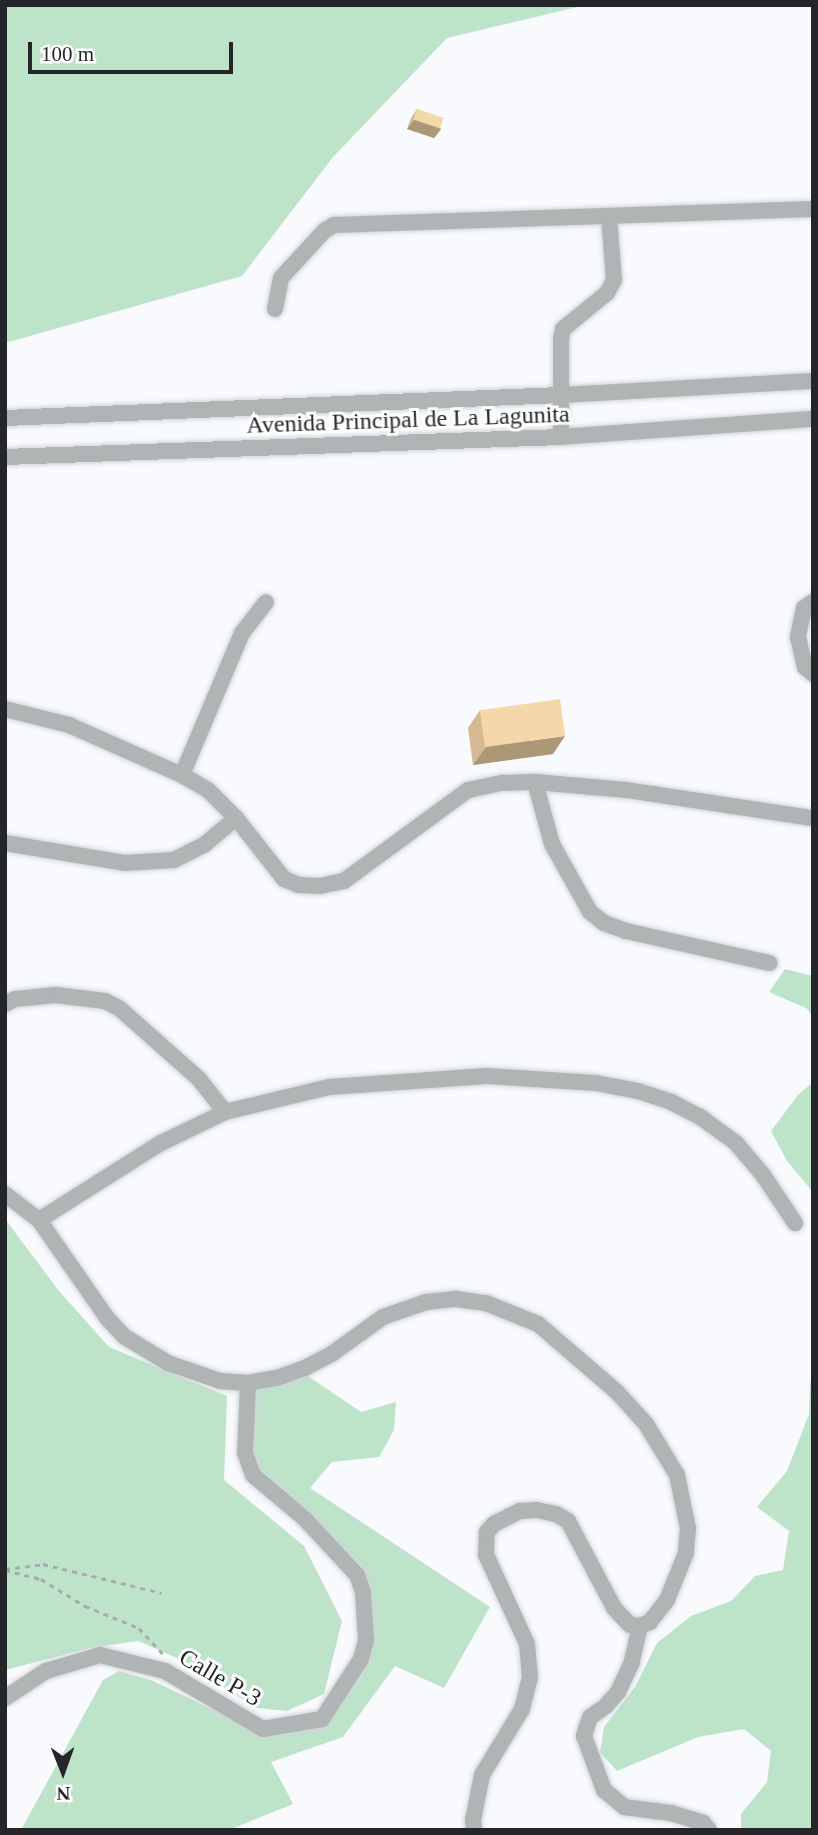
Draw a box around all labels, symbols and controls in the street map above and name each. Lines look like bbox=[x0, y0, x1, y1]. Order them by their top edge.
scale bar bbox=[32, 28, 236, 72]
text: 100 m bbox=[41, 42, 94, 66]
street label: Avenida Principal de La Lagunita bbox=[246, 400, 570, 440]
street label: Calle P-3 bbox=[174, 1643, 266, 1713]
north arrow bbox=[28, 1737, 98, 1807]
text: N bbox=[56, 1783, 70, 1804]

